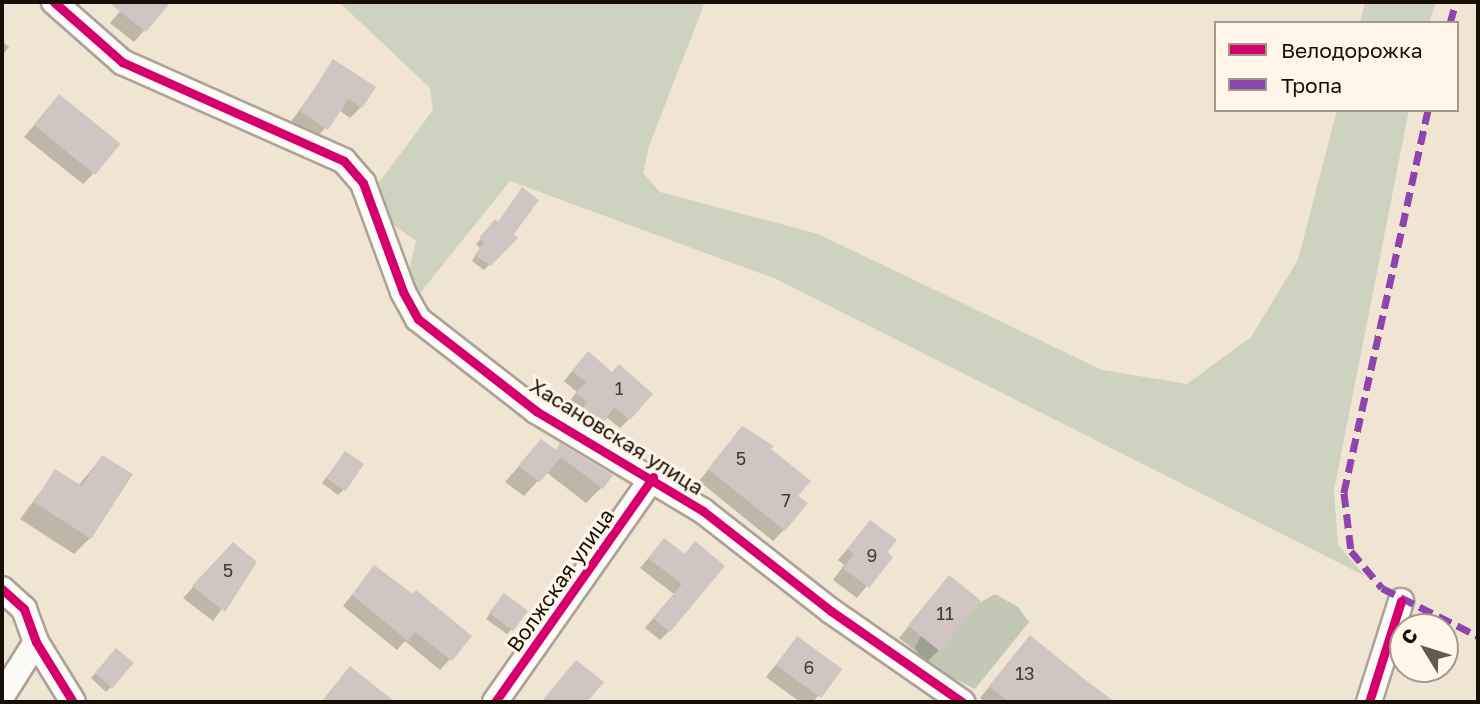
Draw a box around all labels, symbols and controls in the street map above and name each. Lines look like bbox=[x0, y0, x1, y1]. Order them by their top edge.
legend bbox=[1214, 21, 1459, 112]
text: Велодорожка bbox=[1281, 37, 1423, 63]
text: Тропа bbox=[1281, 72, 1342, 98]
street label: Хасановская улица bbox=[526, 372, 708, 500]
house number: 1 bbox=[615, 377, 623, 399]
house number: 5 bbox=[736, 447, 746, 469]
house number: 7 bbox=[781, 489, 791, 511]
street label: Волжская улица bbox=[501, 504, 619, 656]
house number: 9 bbox=[867, 544, 877, 566]
house number: 5 bbox=[223, 559, 233, 581]
house number: 11 bbox=[936, 602, 954, 624]
north arrow bbox=[1389, 613, 1459, 683]
text: С bbox=[1395, 624, 1422, 648]
house number: 6 bbox=[804, 656, 814, 678]
house number: 13 bbox=[1015, 662, 1035, 684]

